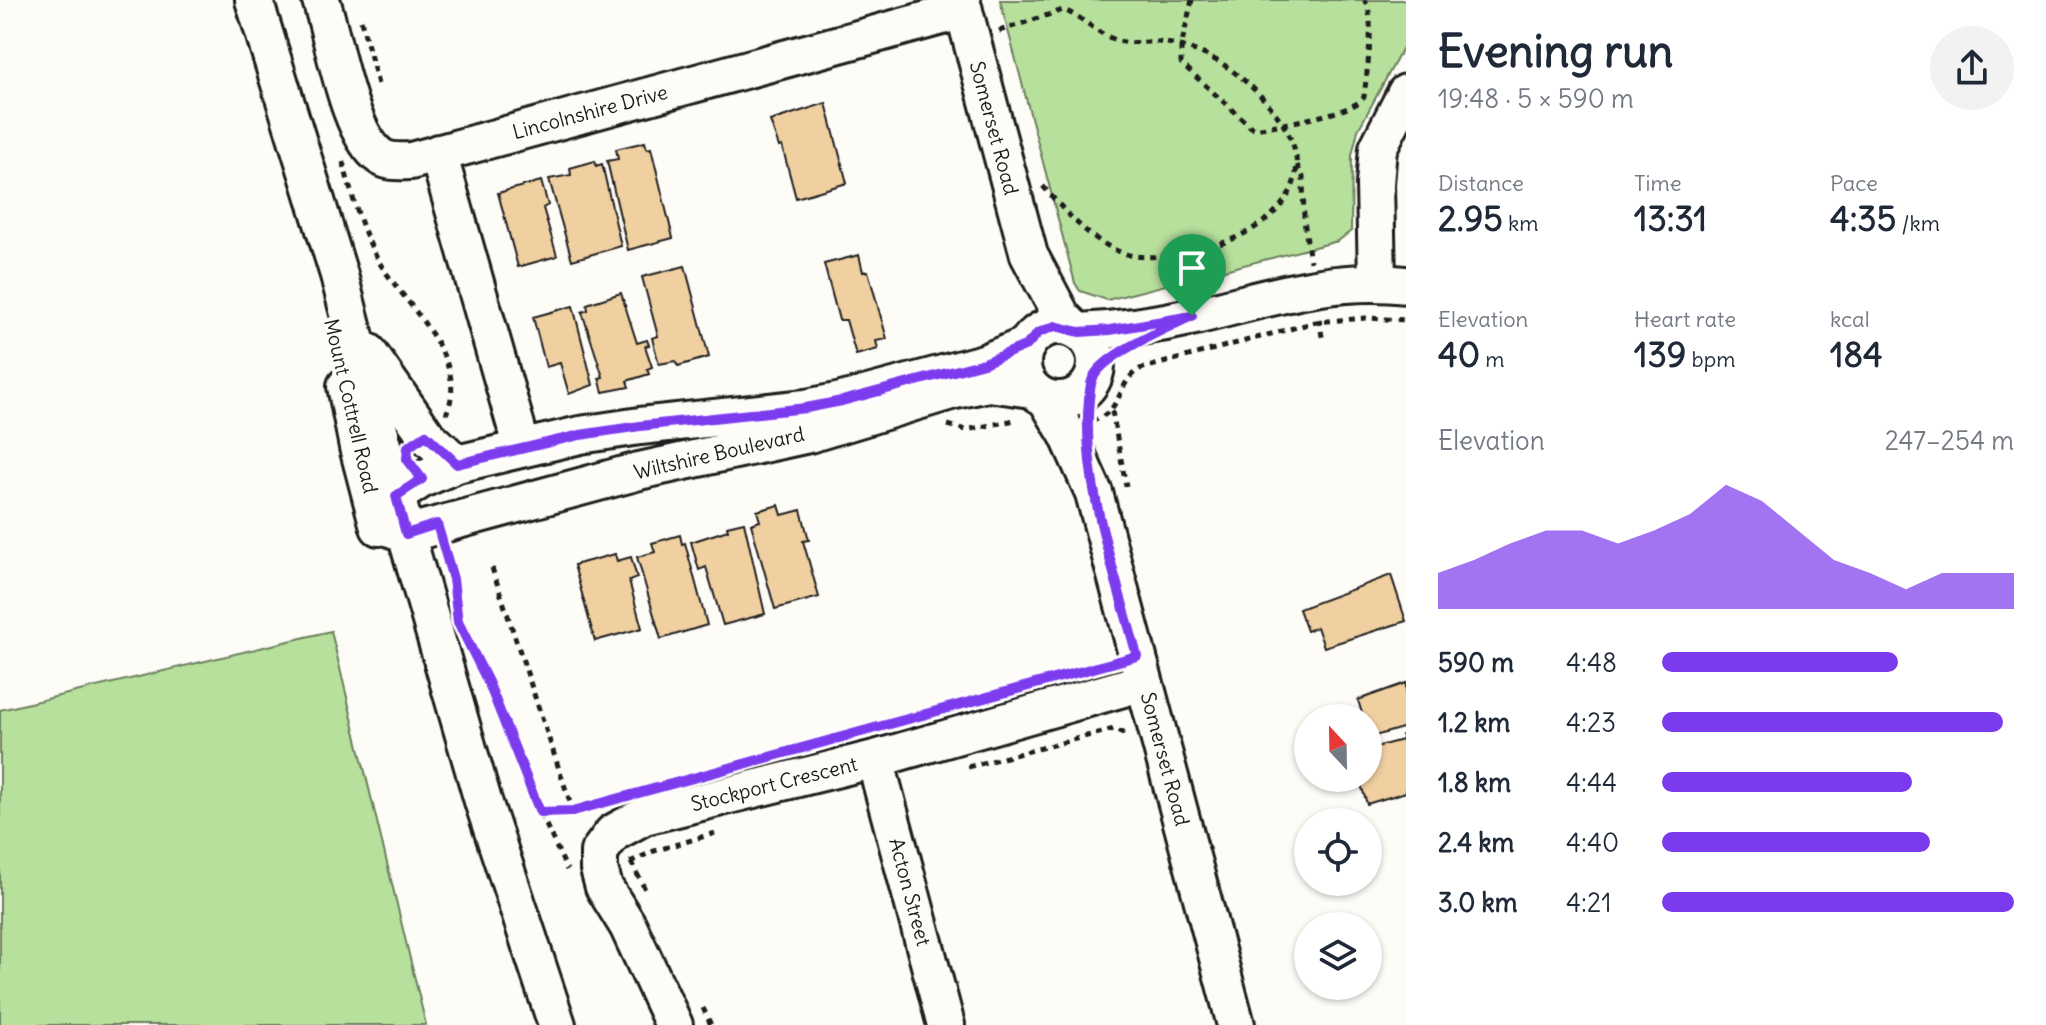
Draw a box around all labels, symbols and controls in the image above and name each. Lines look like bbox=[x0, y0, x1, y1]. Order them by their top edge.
text: Evening run bbox=[1438, 24, 1673, 79]
button: share bbox=[1930, 26, 2014, 110]
street label: Somerset Road bbox=[965, 58, 1024, 198]
street label: Lincolnshire Drive bbox=[509, 79, 670, 144]
text: 19:48 · 5 × 590 m bbox=[1438, 82, 1634, 115]
text: Distance bbox=[1438, 169, 1524, 197]
text: Time bbox=[1634, 169, 1682, 197]
text: Pace bbox=[1830, 169, 1878, 197]
text: 2.95 bbox=[1438, 197, 1503, 240]
text: 13:31 bbox=[1634, 197, 1707, 240]
text: 4:35 bbox=[1830, 197, 1896, 240]
text: km bbox=[1503, 209, 1539, 237]
text: /km bbox=[1896, 209, 1940, 237]
pin bbox=[1158, 234, 1226, 316]
icon: arrive bbox=[1170, 246, 1214, 290]
text: Elevation bbox=[1438, 305, 1528, 333]
text: Heart rate bbox=[1634, 305, 1736, 333]
text: kcal bbox=[1830, 305, 1870, 333]
street label: Mount Cottrell Road bbox=[319, 316, 384, 496]
text: 40 bbox=[1438, 333, 1480, 376]
text: 139 bbox=[1634, 333, 1686, 376]
text: 184 bbox=[1830, 333, 1883, 376]
text: m bbox=[1480, 345, 1505, 373]
text: bpm bbox=[1686, 345, 1736, 373]
street label: Wiltshire Boulevard bbox=[631, 421, 807, 484]
text: Elevation bbox=[1438, 424, 1545, 457]
text: 247–254 m bbox=[1885, 424, 2014, 457]
text: 590 m bbox=[1438, 646, 1514, 679]
text: 4:48 bbox=[1566, 646, 1617, 679]
street label: Somerset Road bbox=[1136, 689, 1195, 829]
north arrow bbox=[1294, 704, 1382, 792]
map controls bbox=[1294, 704, 1382, 1000]
text: 1.2 km bbox=[1438, 706, 1510, 739]
text: 4:23 bbox=[1566, 706, 1616, 739]
street label: Stockport Crescent bbox=[688, 751, 860, 816]
text: 1.8 km bbox=[1438, 766, 1511, 799]
text: 4:44 bbox=[1566, 766, 1617, 799]
button: locate bbox=[1294, 808, 1382, 896]
text: 2.4 km bbox=[1438, 826, 1514, 859]
text: 4:40 bbox=[1566, 826, 1619, 859]
street label: Acton Street bbox=[884, 835, 937, 949]
text: 3.0 km bbox=[1438, 886, 1518, 919]
text: 4:21 bbox=[1566, 886, 1611, 919]
button: layers bbox=[1294, 912, 1382, 1000]

